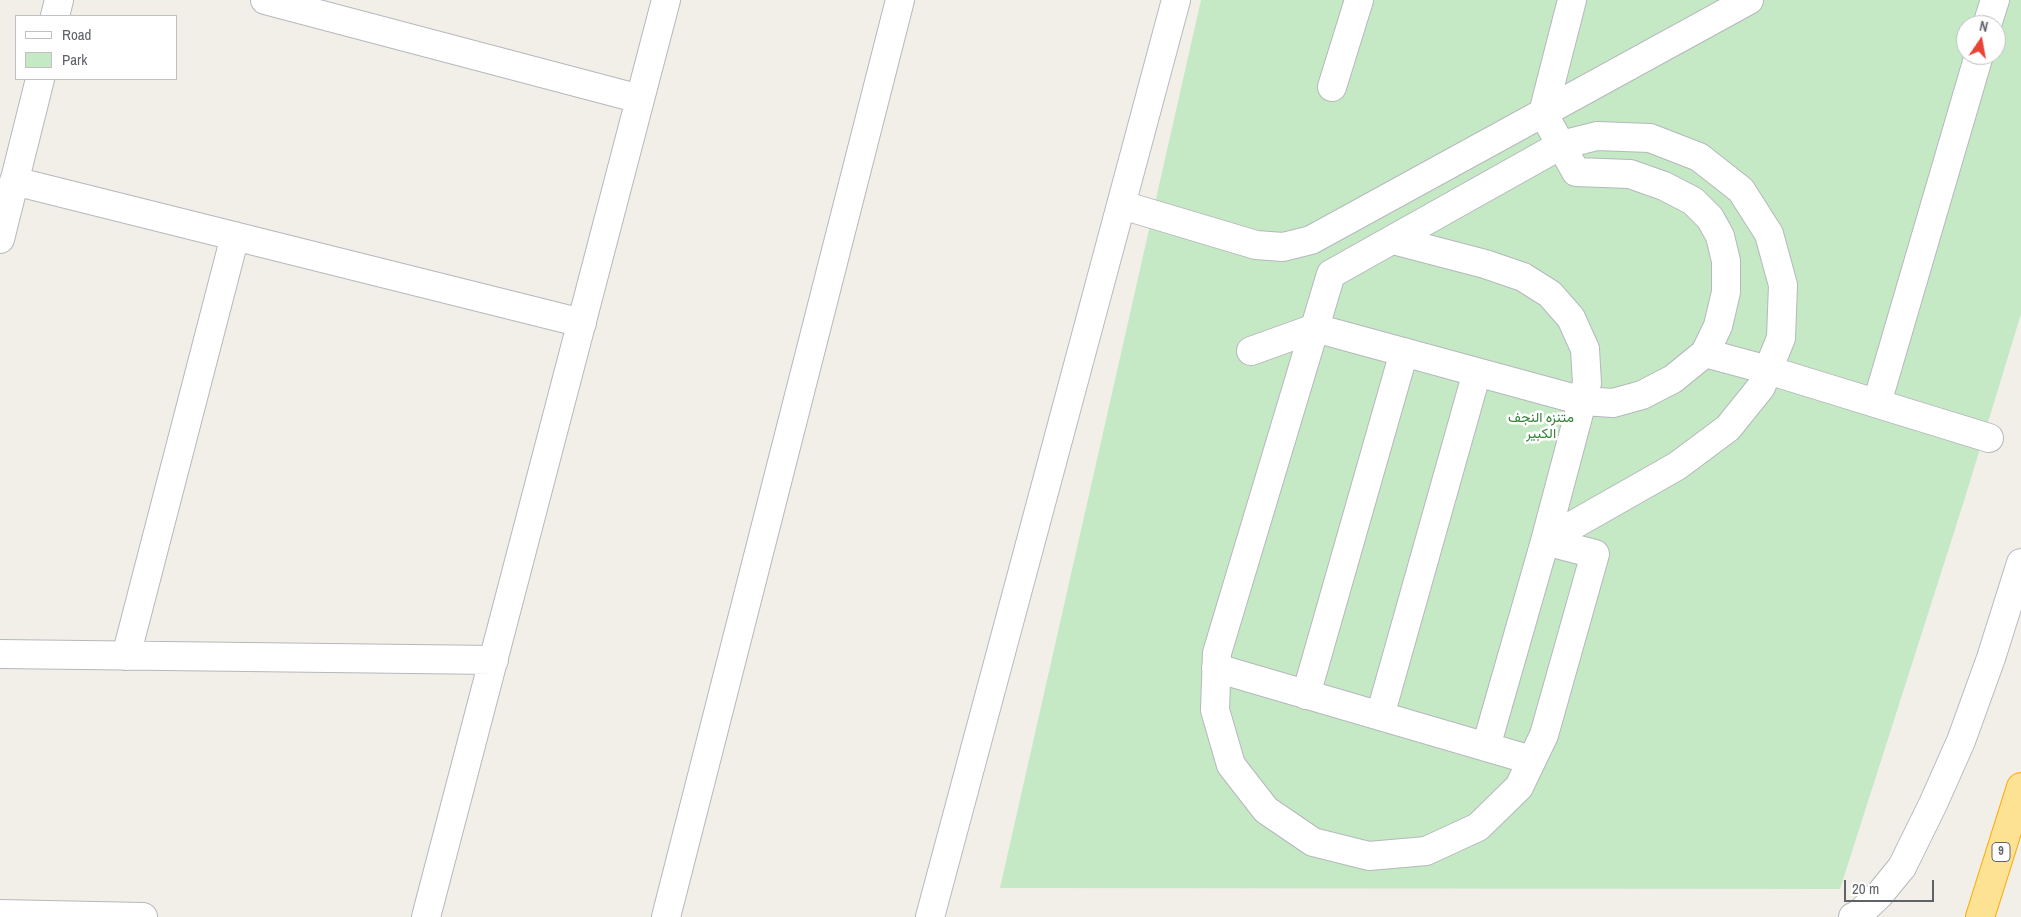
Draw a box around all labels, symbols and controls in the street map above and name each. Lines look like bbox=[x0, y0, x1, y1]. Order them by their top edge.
legend bbox=[15, 15, 178, 80]
north arrow bbox=[1956, 15, 2006, 65]
text: N bbox=[1978, 17, 1990, 36]
text: Road bbox=[62, 24, 91, 45]
text: Park bbox=[62, 49, 87, 70]
park label: متنزه النجف الكبير bbox=[1508, 410, 1574, 442]
road number: 9 bbox=[1992, 842, 2010, 862]
scale bar bbox=[1846, 870, 1936, 902]
text: 20 m bbox=[1852, 878, 1879, 899]

